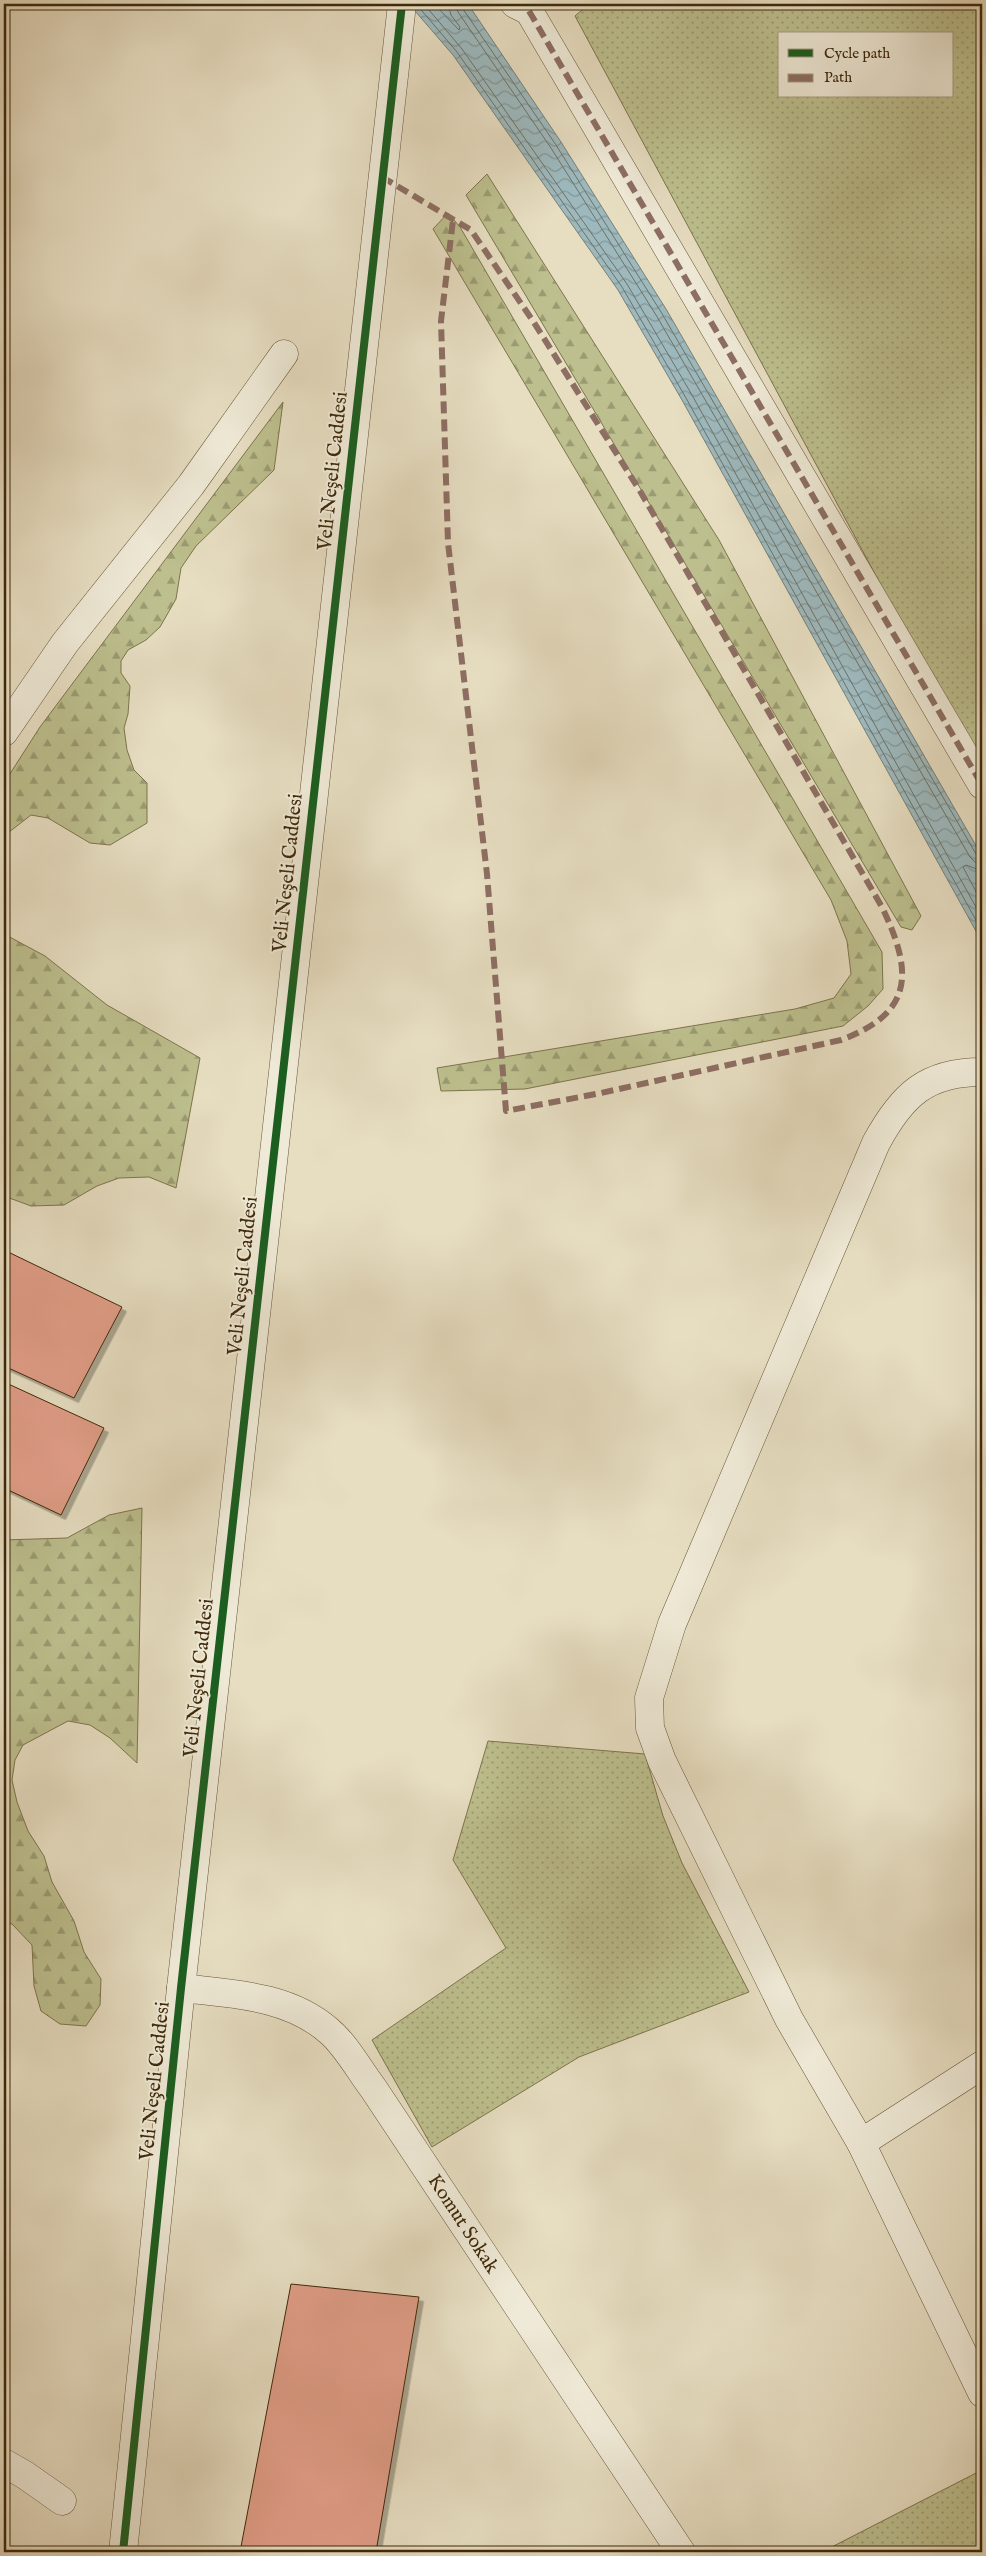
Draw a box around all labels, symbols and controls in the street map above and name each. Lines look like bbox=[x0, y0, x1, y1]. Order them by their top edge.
legend bbox=[778, 32, 954, 98]
text: Cycle path bbox=[824, 44, 890, 63]
text: Path bbox=[824, 68, 852, 87]
street label: Veli Neşeli Caddesi bbox=[312, 390, 354, 553]
street label: Veli Neşeli Caddesi bbox=[267, 792, 309, 955]
street label: Veli Neşeli Caddesi bbox=[222, 1195, 264, 1358]
street label: Veli Neşeli Caddesi bbox=[178, 1597, 220, 1760]
street label: Veli Neşeli Caddesi bbox=[134, 2000, 176, 2163]
street label: Komut Sokak bbox=[422, 2170, 504, 2278]

